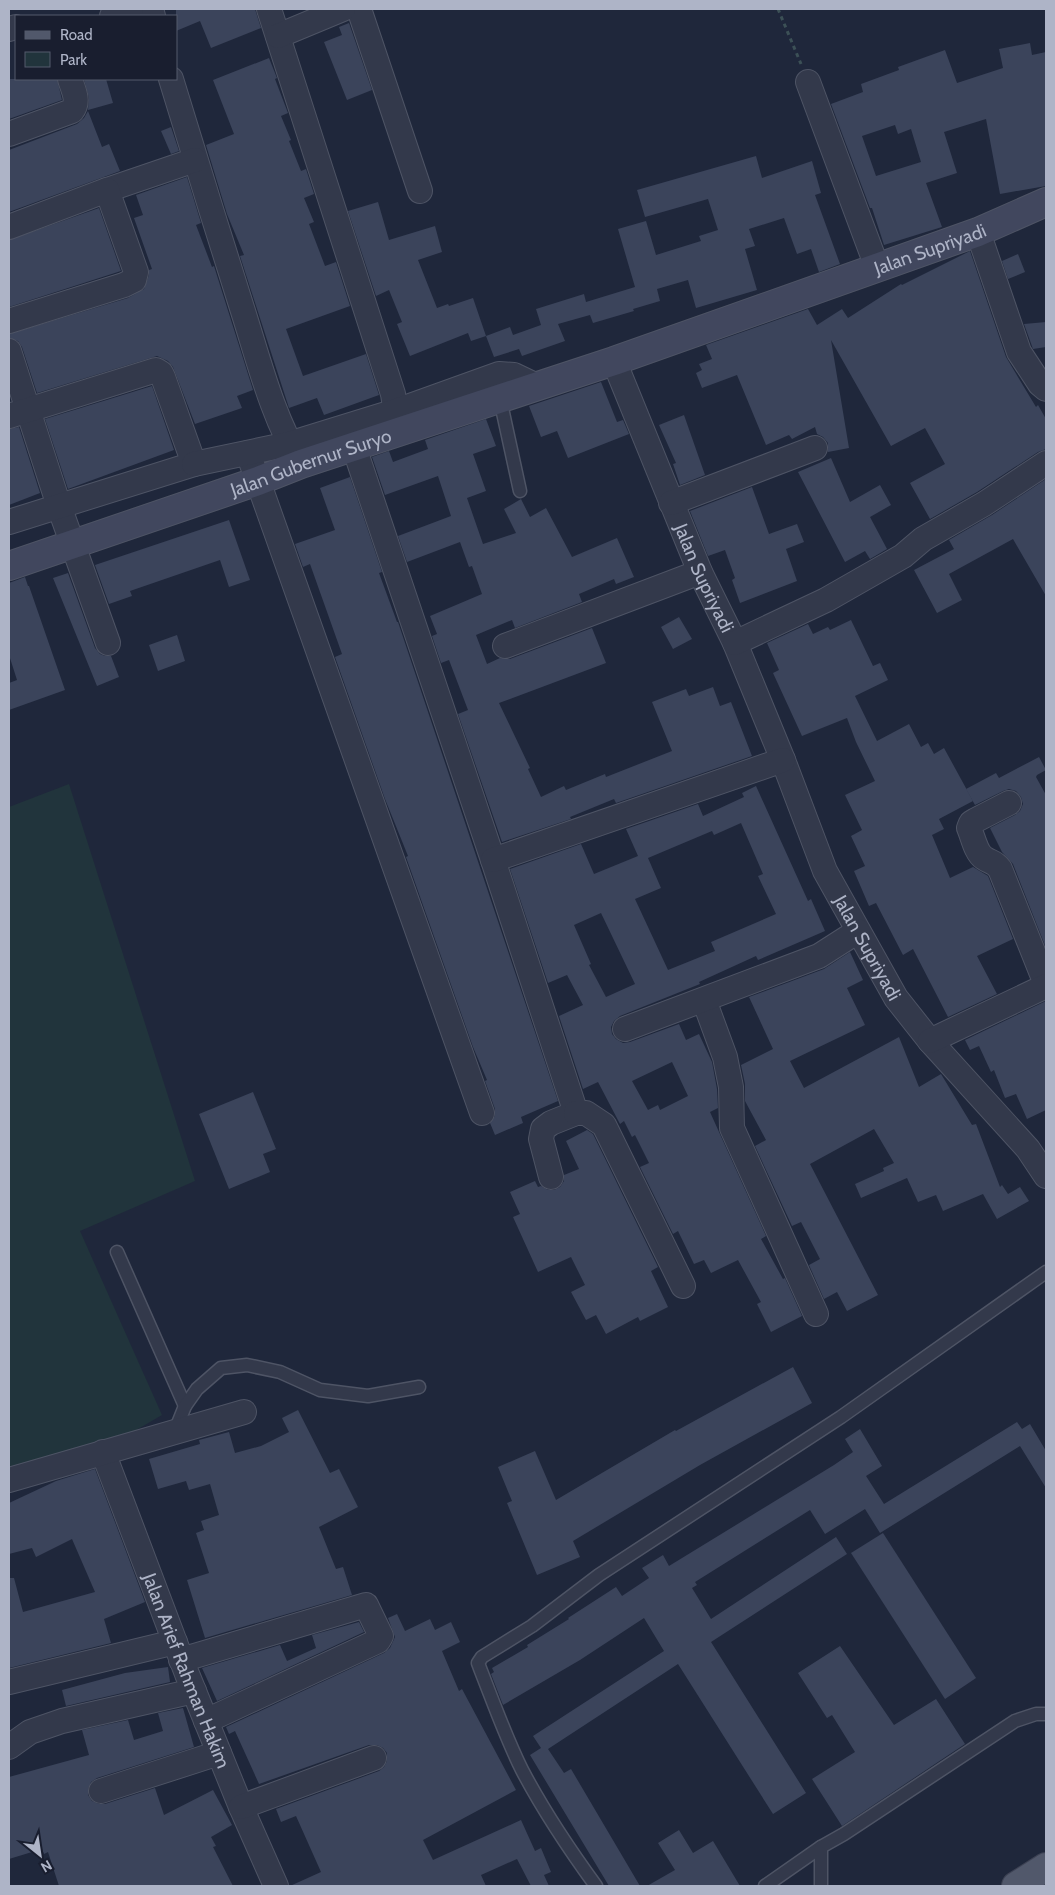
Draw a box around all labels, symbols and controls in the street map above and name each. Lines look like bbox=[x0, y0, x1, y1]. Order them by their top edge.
legend bbox=[15, 15, 178, 80]
text: Road bbox=[60, 26, 93, 44]
text: Park bbox=[60, 51, 87, 69]
street label: Jalan Supriyadi bbox=[870, 219, 990, 280]
street label: Jalan Gubernur Suryo bbox=[226, 424, 394, 502]
street label: Jalan Supriyadi bbox=[669, 519, 739, 636]
street label: Jalan Supriyadi bbox=[828, 890, 906, 1005]
street label: Jalan Arief Rahman Hakim bbox=[138, 1569, 235, 1772]
north arrow bbox=[15, 1830, 65, 1880]
text: N bbox=[38, 1856, 55, 1877]

